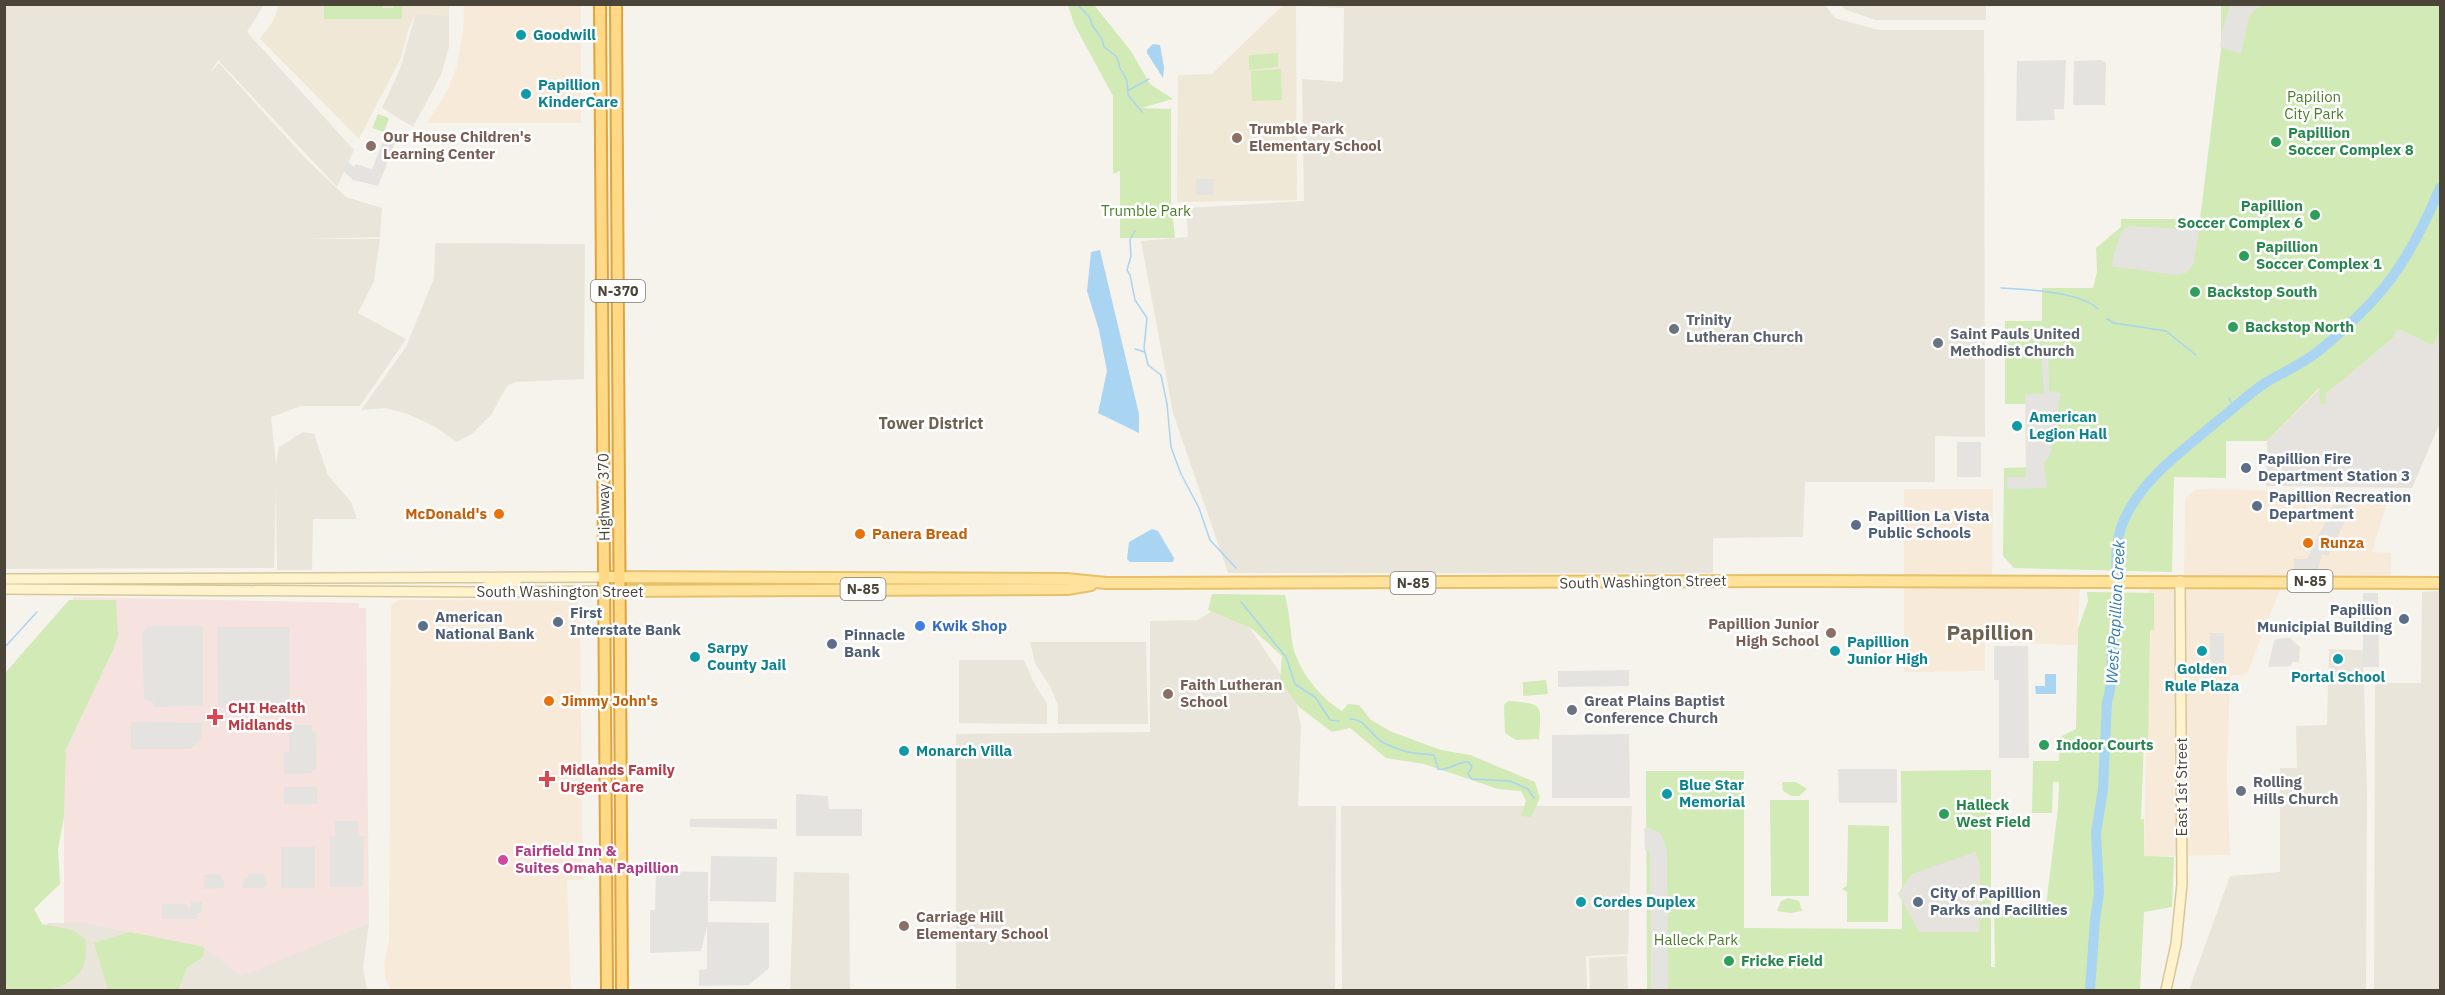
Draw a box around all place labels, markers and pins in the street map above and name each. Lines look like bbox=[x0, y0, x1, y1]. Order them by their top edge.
place label: Goodwill bbox=[533, 25, 596, 44]
marker: Goodwill bbox=[514, 28, 528, 42]
place label: Papillion KinderCare bbox=[538, 75, 618, 111]
marker: Papillion KinderCare bbox=[519, 87, 533, 101]
place label: Trumble Park Elementary School bbox=[1249, 119, 1382, 155]
place label: Papillion Soccer Complex 8 bbox=[2288, 123, 2414, 159]
place label: Our House Children's Learning Center bbox=[383, 127, 532, 163]
marker: Trumble Park Elementary School bbox=[1230, 131, 1244, 145]
marker: Papillion Soccer Complex 8 bbox=[2269, 135, 2283, 149]
marker: Our House Children's Learning Center bbox=[364, 139, 378, 153]
place label: Papillion Soccer Complex 6 bbox=[2177, 196, 2303, 232]
marker: Papillion Soccer Complex 6 bbox=[2308, 208, 2322, 222]
place label: Papillion Soccer Complex 1 bbox=[2256, 237, 2382, 273]
marker: Papillion Soccer Complex 1 bbox=[2237, 249, 2251, 263]
place label: Backstop South bbox=[2207, 282, 2318, 301]
marker: Backstop South bbox=[2188, 285, 2202, 299]
place label: Trinity Lutheran Church bbox=[1686, 310, 1803, 346]
place label: Backstop North bbox=[2245, 317, 2354, 336]
marker: Backstop North bbox=[2226, 320, 2240, 334]
marker: Trinity Lutheran Church bbox=[1667, 322, 1681, 336]
place label: Saint Pauls United Methodist Church bbox=[1950, 324, 2080, 360]
marker: Saint Pauls United Methodist Church bbox=[1931, 336, 1945, 350]
place label: American Legion Hall bbox=[2029, 407, 2108, 443]
marker: American Legion Hall bbox=[2010, 419, 2024, 433]
place label: Papillion Fire Department Station 3 bbox=[2258, 449, 2410, 485]
marker: Papillion Fire Department Station 3 bbox=[2239, 461, 2253, 475]
place label: Papillion Recreation Department bbox=[2269, 487, 2411, 523]
marker: Papillion Recreation Department bbox=[2250, 499, 2264, 513]
place label: McDonald's bbox=[405, 504, 487, 523]
place label: Papillion La Vista Public Schools bbox=[1868, 506, 1990, 542]
marker: McDonald's bbox=[492, 507, 506, 521]
marker: Papillion La Vista Public Schools bbox=[1849, 518, 1863, 532]
place label: Panera Bread bbox=[872, 524, 968, 543]
marker: Panera Bread bbox=[853, 527, 867, 541]
place label: Runza bbox=[2320, 533, 2365, 552]
marker: Runza bbox=[2301, 536, 2315, 550]
place label: Papillion Municipial Building bbox=[2257, 600, 2393, 636]
place label: First Interstate Bank bbox=[570, 603, 681, 639]
place label: American National Bank bbox=[435, 607, 535, 643]
marker: Papillion Municipial Building bbox=[2397, 612, 2411, 626]
place label: Papillion Junior High School bbox=[1708, 614, 1819, 650]
marker: First Interstate Bank bbox=[551, 615, 565, 629]
place label: Kwik Shop bbox=[932, 616, 1007, 635]
marker: American National Bank bbox=[416, 619, 430, 633]
marker: Kwik Shop bbox=[913, 619, 927, 633]
place label: Pinnacle Bank bbox=[844, 625, 905, 661]
marker: Papillion Junior High School bbox=[1824, 626, 1838, 640]
place label: Papillion Junior High bbox=[1847, 632, 1928, 668]
marker: Pinnacle Bank bbox=[825, 637, 839, 651]
place label: Sarpy County Jail bbox=[707, 638, 787, 674]
marker: Papillion Junior High bbox=[1828, 644, 1842, 658]
marker: Golden Rule Plaza bbox=[2195, 644, 2209, 658]
marker: Sarpy County Jail bbox=[688, 650, 702, 664]
marker: Portal School bbox=[2331, 652, 2345, 666]
place label: Golden Rule Plaza bbox=[2165, 659, 2240, 695]
place label: Portal School bbox=[2291, 667, 2385, 686]
place label: Faith Lutheran School bbox=[1180, 675, 1282, 711]
marker: Faith Lutheran School bbox=[1161, 687, 1175, 701]
place label: Jimmy John's bbox=[561, 691, 658, 710]
place label: Great Plains Baptist Conference Church bbox=[1584, 691, 1725, 727]
marker: Jimmy John's bbox=[542, 694, 556, 708]
place label: CHI Health Midlands bbox=[228, 698, 306, 734]
marker: Great Plains Baptist Conference Church bbox=[1565, 703, 1579, 717]
marker: CHI Health Midlands bbox=[206, 708, 224, 726]
place label: Indoor Courts bbox=[2056, 735, 2154, 754]
marker: Indoor Courts bbox=[2037, 738, 2051, 752]
place label: Monarch Villa bbox=[916, 741, 1012, 760]
marker: Monarch Villa bbox=[897, 744, 911, 758]
place label: Midlands Family Urgent Care bbox=[560, 760, 675, 796]
marker: Midlands Family Urgent Care bbox=[538, 770, 556, 788]
place label: Rolling Hills Church bbox=[2253, 772, 2339, 808]
place label: Blue Star Memorial bbox=[1679, 775, 1745, 811]
marker: Rolling Hills Church bbox=[2234, 784, 2248, 798]
marker: Blue Star Memorial bbox=[1660, 787, 1674, 801]
place label: Halleck West Field bbox=[1956, 795, 2031, 831]
marker: Halleck West Field bbox=[1937, 807, 1951, 821]
place label: Fairfield Inn & Suites Omaha Papillion bbox=[515, 841, 679, 877]
marker: Fairfield Inn & Suites Omaha Papillion bbox=[496, 853, 510, 867]
place label: City of Papillion Parks and Facilities bbox=[1930, 883, 2068, 919]
place label: Cordes Duplex bbox=[1593, 892, 1696, 911]
marker: Cordes Duplex bbox=[1574, 895, 1588, 909]
marker: City of Papillion Parks and Facilities bbox=[1911, 895, 1925, 909]
place label: Carriage Hill Elementary School bbox=[916, 907, 1049, 943]
marker: Carriage Hill Elementary School bbox=[897, 919, 911, 933]
place label: Fricke Field bbox=[1741, 951, 1823, 970]
marker: Fricke Field bbox=[1722, 954, 1736, 968]

